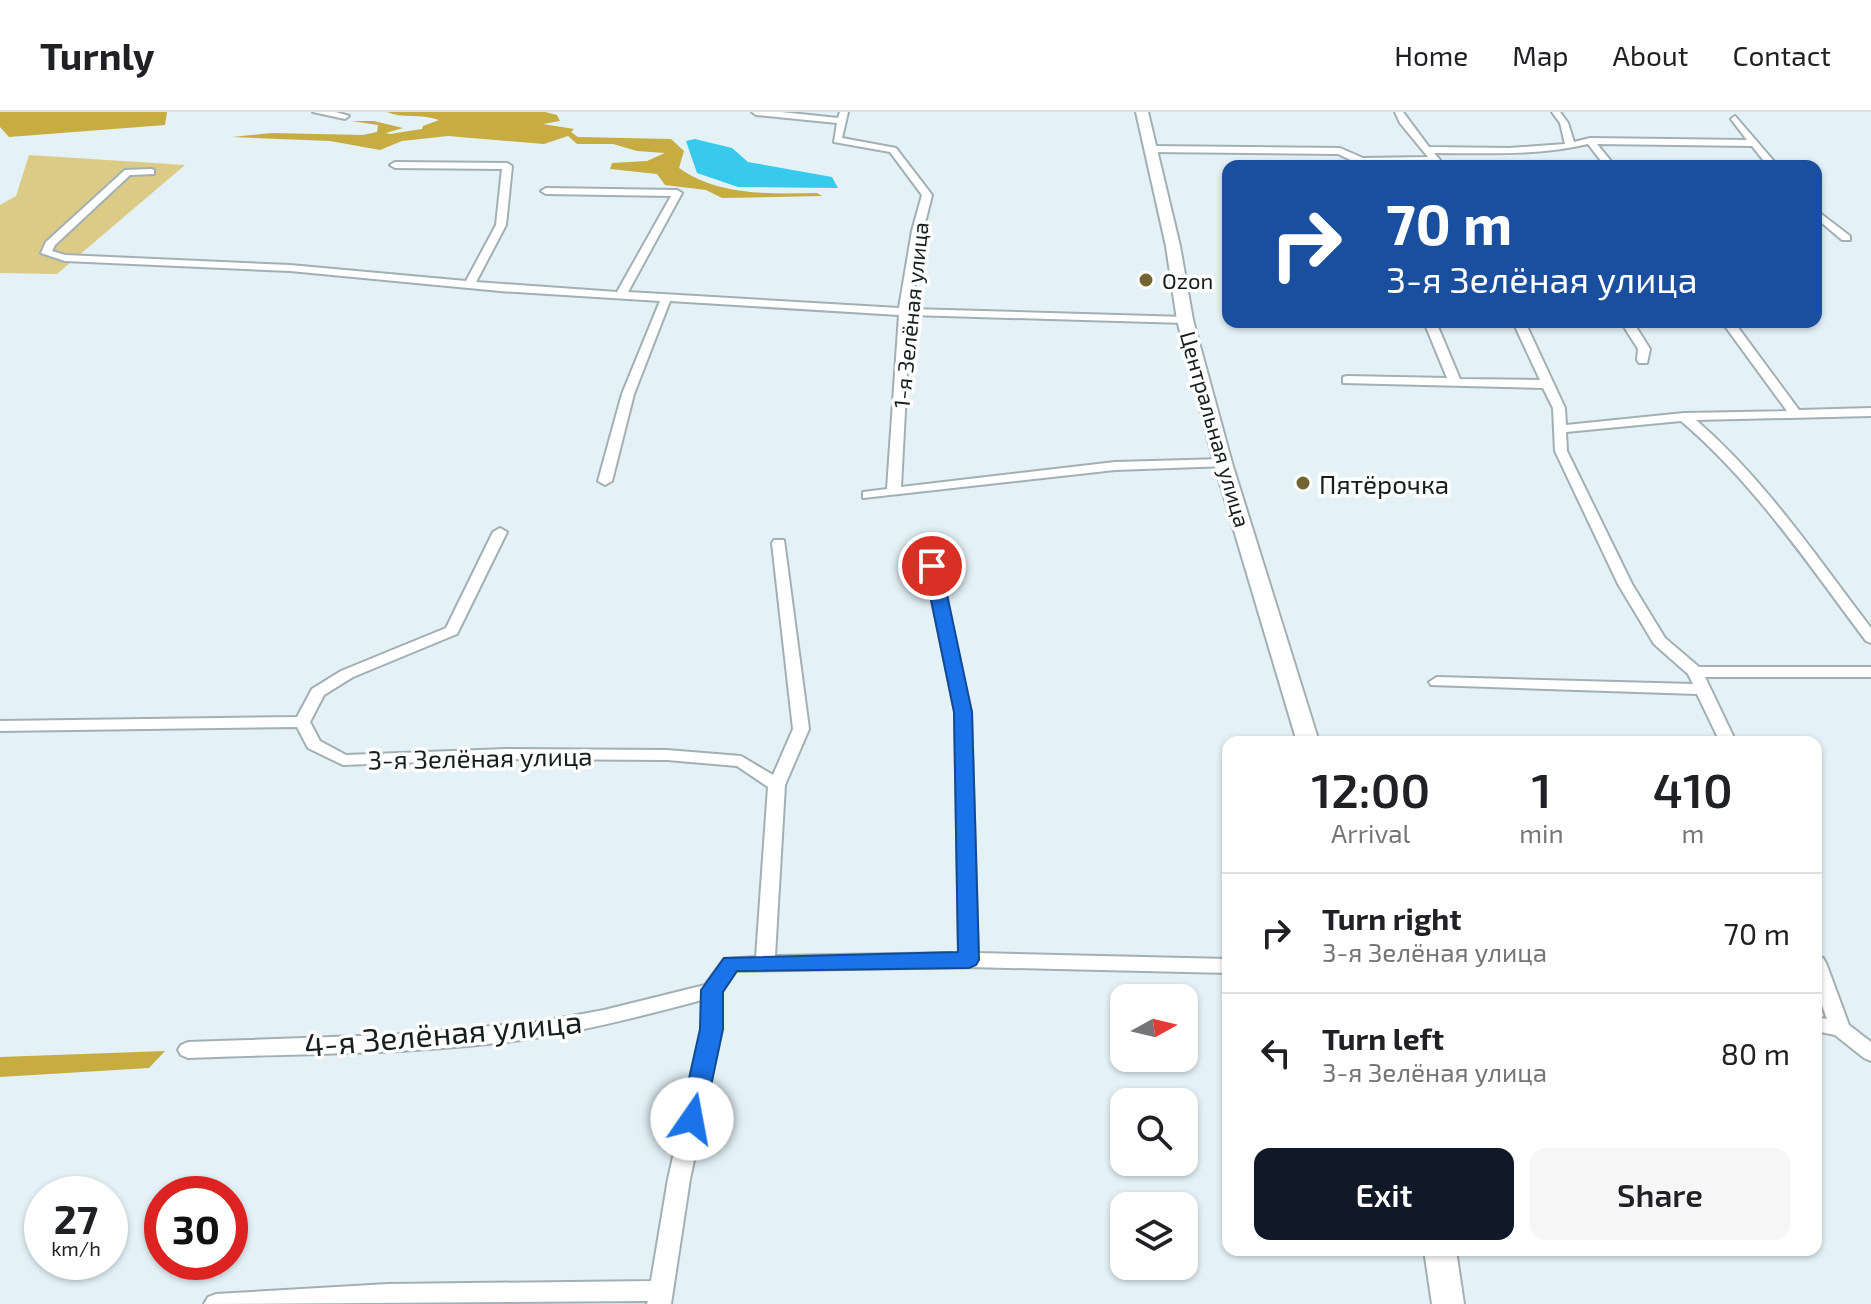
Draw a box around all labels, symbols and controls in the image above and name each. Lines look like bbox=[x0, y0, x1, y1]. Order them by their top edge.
text: Turnly bbox=[40, 32, 155, 78]
text: Home bbox=[1394, 38, 1468, 72]
text: Map bbox=[1512, 38, 1569, 72]
text: About bbox=[1613, 38, 1688, 72]
text: Contact bbox=[1732, 38, 1831, 72]
text: 70 m bbox=[1386, 189, 1512, 256]
icon: right bbox=[1254, 192, 1358, 296]
street label: 1-я Зелёная улица bbox=[887, 221, 934, 409]
text: 3-я Зелёная улица bbox=[1386, 257, 1698, 300]
place label: Ozon bbox=[1162, 267, 1213, 293]
marker: Ozon bbox=[1137, 271, 1155, 289]
street label: Центральная улица bbox=[1175, 328, 1256, 530]
place label: Пятёрочка bbox=[1319, 468, 1449, 499]
marker: Пятёрочка bbox=[1294, 474, 1312, 492]
pin bbox=[898, 532, 966, 600]
icon: arrive bbox=[910, 544, 954, 588]
street label: 3-я Зелёная улица bbox=[367, 740, 593, 775]
text: 12:00 bbox=[1311, 760, 1430, 818]
text: 1 bbox=[1531, 760, 1552, 818]
text: 410 bbox=[1653, 760, 1733, 818]
text: Arrival bbox=[1331, 817, 1410, 848]
text: min bbox=[1519, 817, 1564, 848]
text: m bbox=[1681, 817, 1704, 848]
text: Turn right bbox=[1322, 900, 1462, 936]
icon: right bbox=[1254, 911, 1298, 955]
text: 70 m bbox=[1724, 915, 1790, 951]
text: 3-я Зелёная улица bbox=[1322, 936, 1547, 967]
north arrow bbox=[1110, 984, 1198, 1072]
map controls bbox=[1110, 984, 1198, 1280]
street label: 4-я Зелёная улица bbox=[302, 1001, 584, 1064]
text: Turn left bbox=[1322, 1020, 1444, 1056]
icon: left bbox=[1254, 1031, 1298, 1075]
text: 80 m bbox=[1721, 1035, 1790, 1071]
text: 3-я Зелёная улица bbox=[1322, 1056, 1547, 1087]
position arrow bbox=[650, 1077, 734, 1161]
button: search bbox=[1110, 1088, 1198, 1176]
button: Exit bbox=[1254, 1148, 1514, 1240]
button: Share bbox=[1530, 1148, 1790, 1240]
speed limit sign: 30 bbox=[144, 1176, 248, 1280]
button: layers bbox=[1110, 1192, 1198, 1280]
text: 27 bbox=[54, 1194, 98, 1242]
text: km/h bbox=[51, 1236, 101, 1260]

